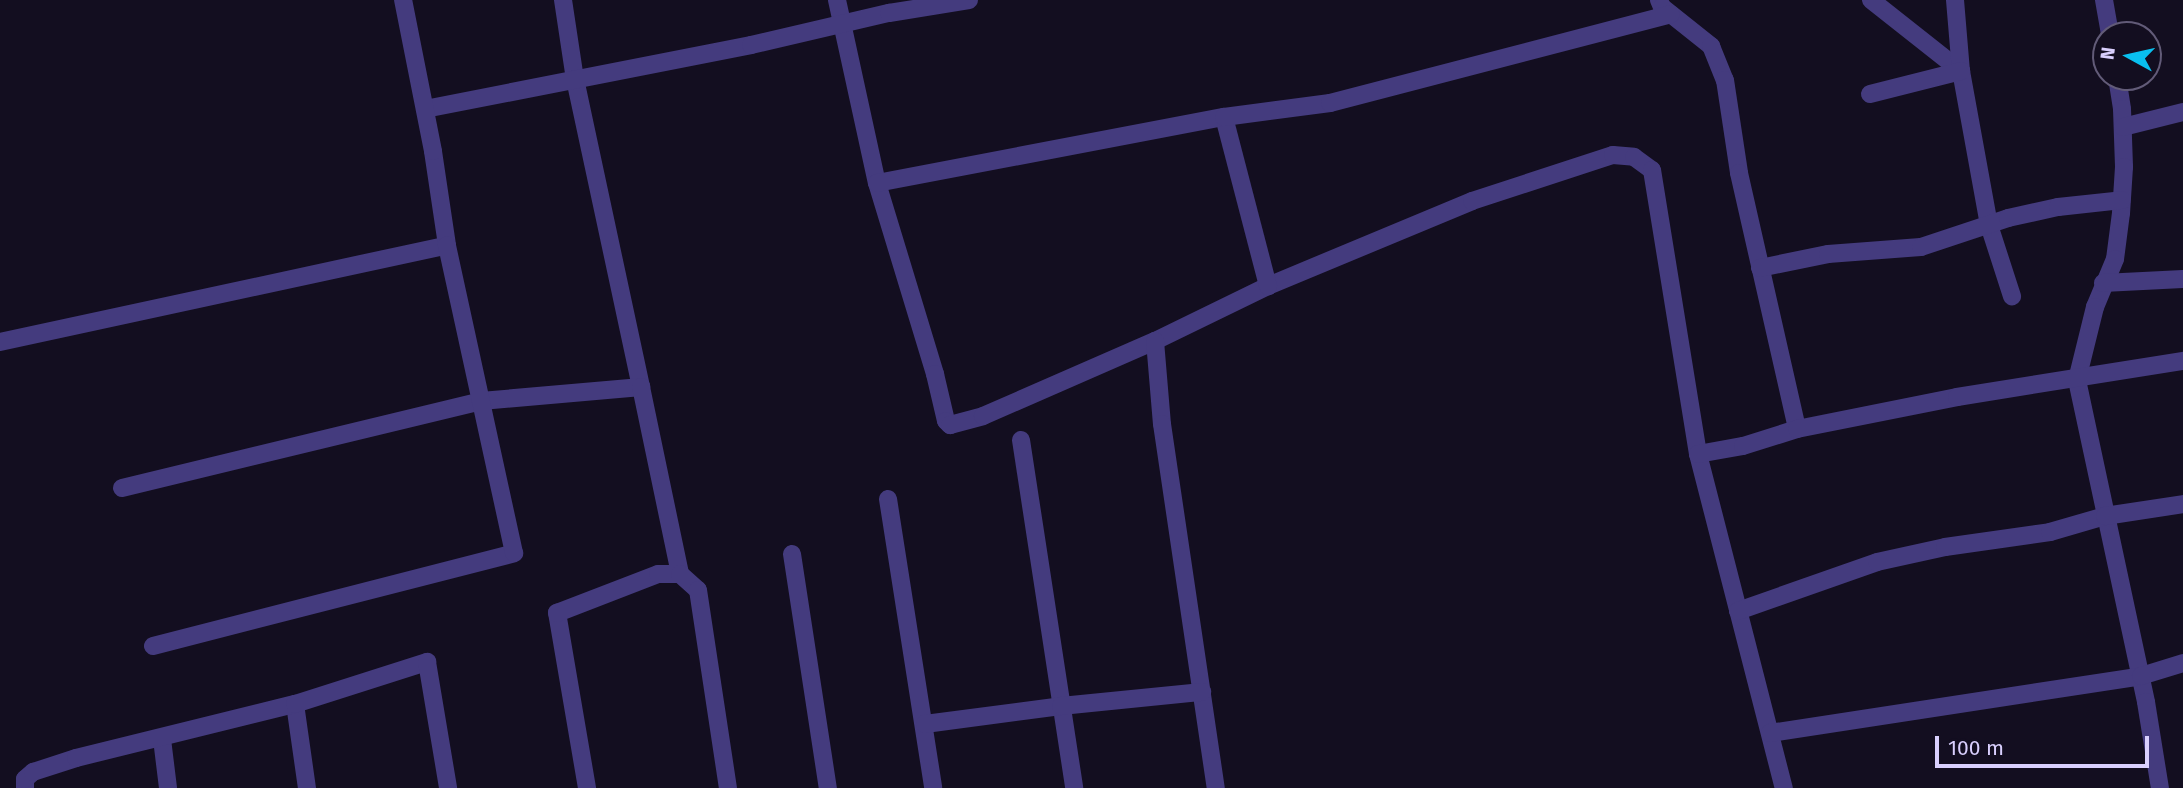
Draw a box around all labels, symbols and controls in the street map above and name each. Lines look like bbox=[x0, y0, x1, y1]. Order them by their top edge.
north arrow bbox=[2092, 21, 2162, 91]
text: N bbox=[2095, 45, 2120, 61]
scale bar bbox=[1938, 722, 2152, 766]
text: 100 m bbox=[1948, 735, 2004, 761]

